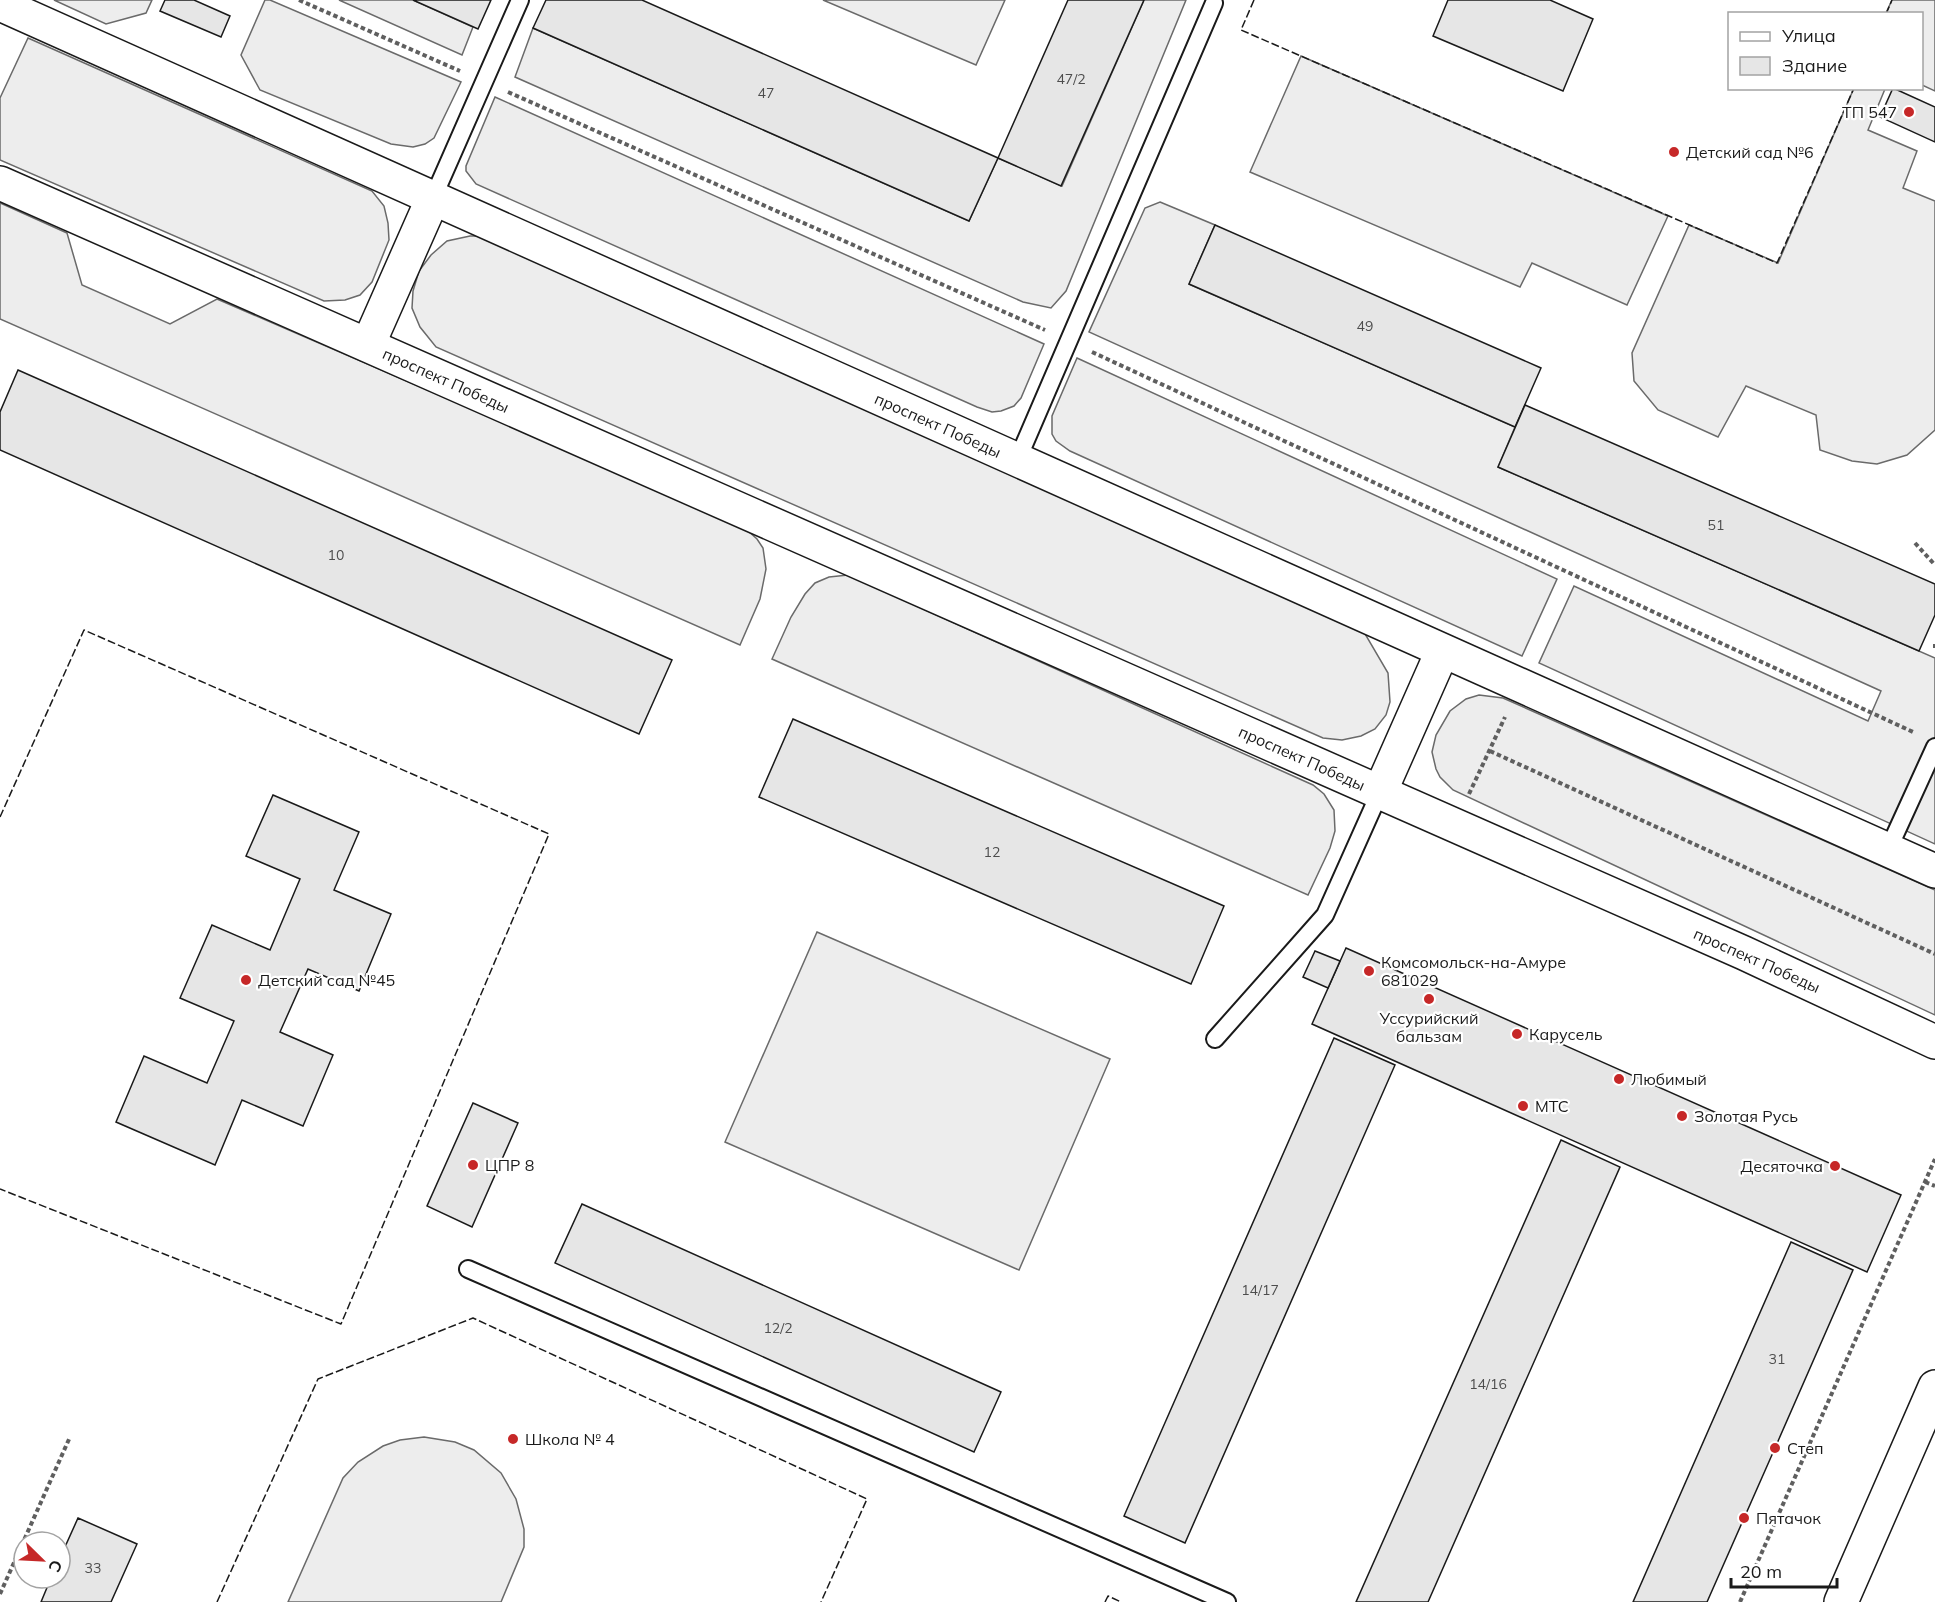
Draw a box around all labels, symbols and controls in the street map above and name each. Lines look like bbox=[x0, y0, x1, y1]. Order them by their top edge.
legend bbox=[1728, 12, 1923, 90]
text: Улица bbox=[1781, 24, 1836, 47]
text: Здание bbox=[1782, 54, 1847, 77]
house number: 47/2 bbox=[1056, 70, 1086, 88]
house number: 47 bbox=[758, 84, 774, 102]
place label: ТП 547 bbox=[1842, 102, 1897, 122]
marker: ТП 547 bbox=[1902, 105, 1916, 119]
place label: Детский сад №6 bbox=[1686, 142, 1814, 162]
marker: Детский сад №6 bbox=[1667, 145, 1681, 159]
house number: 49 bbox=[1357, 317, 1373, 335]
street label: проспект Победы bbox=[380, 343, 512, 417]
street label: проспект Победы bbox=[872, 388, 1004, 462]
house number: 51 bbox=[1708, 516, 1724, 534]
house number: 10 bbox=[328, 546, 344, 564]
street label: проспект Победы bbox=[1236, 721, 1368, 795]
house number: 12 bbox=[984, 843, 1000, 861]
street label: проспект Победы bbox=[1691, 923, 1823, 997]
place label: Комсомольск-на-Амуре 681029 bbox=[1381, 952, 1566, 990]
marker: Комсомольск-на-Амуре 681029 bbox=[1362, 964, 1376, 978]
place label: Детский сад №45 bbox=[258, 970, 395, 990]
marker: Детский сад №45 bbox=[239, 973, 253, 987]
marker: Уссурийский бальзам bbox=[1422, 992, 1436, 1006]
place label: Уссурийский бальзам bbox=[1379, 1008, 1478, 1046]
place label: Карусель bbox=[1529, 1024, 1603, 1044]
marker: Карусель bbox=[1510, 1027, 1524, 1041]
place label: Любимый bbox=[1631, 1069, 1707, 1089]
marker: Любимый bbox=[1612, 1072, 1626, 1086]
place label: МТС bbox=[1535, 1096, 1569, 1116]
marker: МТС bbox=[1516, 1099, 1530, 1113]
place label: Золотая Русь bbox=[1694, 1106, 1798, 1126]
marker: Золотая Русь bbox=[1675, 1109, 1689, 1123]
place label: ЦПР 8 bbox=[485, 1155, 534, 1175]
place label: Десяточка bbox=[1741, 1156, 1823, 1176]
marker: ЦПР 8 bbox=[466, 1158, 480, 1172]
marker: Десяточка bbox=[1828, 1159, 1842, 1173]
house number: 14/17 bbox=[1241, 1281, 1279, 1299]
house number: 12/2 bbox=[763, 1319, 793, 1337]
house number: 31 bbox=[1769, 1350, 1785, 1368]
house number: 14/16 bbox=[1469, 1375, 1507, 1393]
place label: Школа № 4 bbox=[525, 1429, 615, 1449]
marker: Школа № 4 bbox=[506, 1432, 520, 1446]
place label: Степ bbox=[1787, 1438, 1824, 1458]
marker: Степ bbox=[1768, 1441, 1782, 1455]
place label: Пятачок bbox=[1756, 1508, 1821, 1528]
marker: Пятачок bbox=[1737, 1511, 1751, 1525]
north arrow bbox=[12, 1530, 72, 1590]
scale bar bbox=[1731, 1551, 1838, 1589]
text: С bbox=[44, 1557, 67, 1575]
house number: 33 bbox=[85, 1559, 101, 1577]
text: 20 m bbox=[1740, 1560, 1782, 1583]

